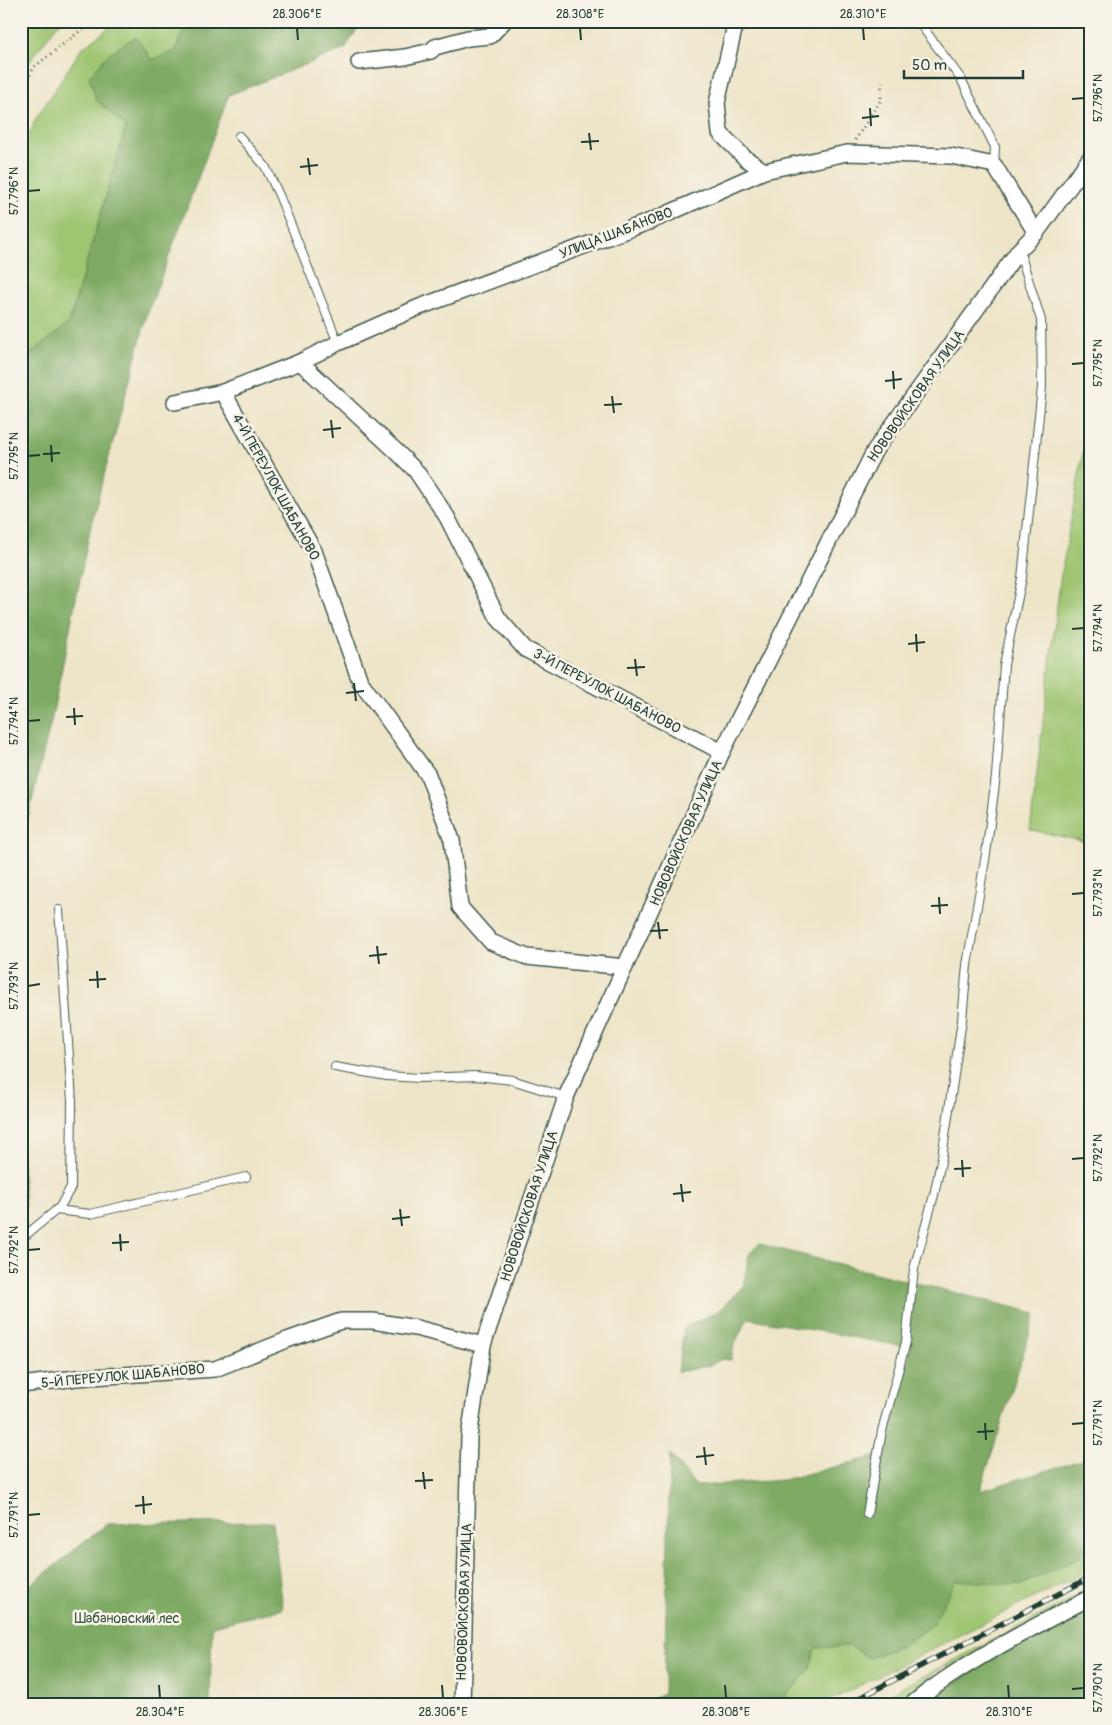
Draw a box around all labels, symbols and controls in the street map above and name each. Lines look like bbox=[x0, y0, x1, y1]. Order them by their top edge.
text: 28.306°E bbox=[273, 7, 321, 22]
text: 28.308°E bbox=[556, 7, 604, 22]
text: 28.310°E bbox=[840, 7, 886, 22]
scale bar bbox=[904, 48, 1023, 80]
text: 50 m bbox=[912, 56, 947, 75]
text: 57.796°N bbox=[1091, 74, 1106, 122]
text: 57.796°N bbox=[7, 167, 22, 215]
street label: УЛИЦА ШАБАНОВО bbox=[557, 204, 675, 262]
street label: НОВОВОЙСКОВАЯ УЛИЦА bbox=[864, 327, 968, 465]
text: 57.795°N bbox=[1091, 339, 1106, 387]
street label: 4-Й ПЕРЕУЛОК ШАБАНОВО bbox=[229, 411, 323, 563]
text: 57.795°N bbox=[7, 432, 22, 480]
text: 57.794°N bbox=[1091, 604, 1106, 652]
street label: 3-Й ПЕРЕУЛОК ШАБАНОВО bbox=[530, 645, 684, 737]
text: 57.794°N bbox=[7, 697, 22, 745]
street label: НОВОВОЙСКОВАЯ УЛИЦА bbox=[646, 757, 726, 909]
text: 57.793°N bbox=[1091, 869, 1106, 917]
text: 57.793°N bbox=[7, 962, 22, 1010]
street label: НОВОВОЙСКОВАЯ УЛИЦА bbox=[497, 1128, 561, 1284]
text: 57.792°N bbox=[1091, 1134, 1106, 1182]
text: 57.792°N bbox=[7, 1226, 22, 1274]
street label: 5-Й ПЕРЕУЛОК ШАБАНОВО bbox=[40, 1360, 206, 1392]
text: 57.791°N bbox=[1091, 1400, 1106, 1446]
text: 57.791°N bbox=[7, 1492, 22, 1538]
street label: НОВОВОЙСКОВАЯ УЛИЦА bbox=[453, 1523, 475, 1681]
park label: Шабановский лес bbox=[74, 1610, 180, 1627]
text: 57.790°N bbox=[1091, 1663, 1106, 1713]
text: 28.304°E bbox=[136, 1705, 184, 1720]
text: 28.306°E bbox=[419, 1705, 467, 1720]
text: 28.308°E bbox=[702, 1705, 750, 1720]
text: 28.310°E bbox=[986, 1705, 1032, 1720]

